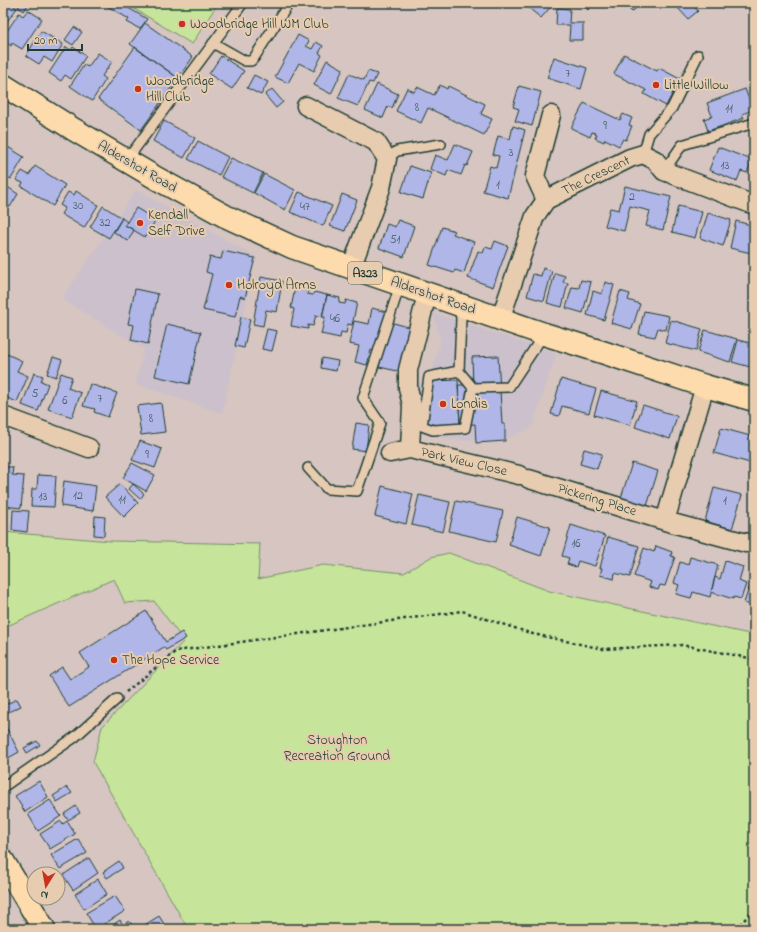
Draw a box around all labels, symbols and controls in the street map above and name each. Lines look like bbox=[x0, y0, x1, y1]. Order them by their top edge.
place label: Woodbridge Hill WM Club bbox=[190, 14, 329, 36]
marker: Woodbridge Hill WM Club bbox=[177, 19, 187, 29]
scale bar bbox=[28, 26, 82, 52]
text: 20 m bbox=[34, 32, 57, 50]
house number: 7 bbox=[566, 65, 571, 83]
place label: Woodbridge Hill Club bbox=[146, 71, 215, 108]
place label: Little Willow bbox=[664, 75, 728, 96]
marker: Little Willow bbox=[651, 80, 661, 90]
marker: Woodbridge Hill Club bbox=[133, 84, 143, 94]
house number: 8 bbox=[415, 99, 420, 117]
house number: 11 bbox=[725, 100, 733, 118]
house number: 9 bbox=[603, 117, 607, 135]
street label: Aldershot Road bbox=[93, 136, 181, 198]
house number: 3 bbox=[509, 144, 514, 162]
street label: The Crescent bbox=[558, 150, 634, 202]
house number: 13 bbox=[721, 157, 729, 175]
house number: 1 bbox=[496, 176, 500, 194]
house number: 2 bbox=[629, 188, 635, 206]
house number: 30 bbox=[73, 197, 83, 215]
house number: 47 bbox=[300, 198, 310, 216]
place label: Kendall Self Drive bbox=[148, 205, 206, 242]
house number: 32 bbox=[100, 214, 110, 232]
marker: Kendall Self Drive bbox=[135, 218, 145, 228]
house number: 51 bbox=[390, 231, 401, 249]
road number: A323 bbox=[348, 262, 382, 284]
street label: Aldershot Road bbox=[387, 272, 479, 320]
place label: Holroyd Arms bbox=[237, 275, 317, 297]
marker: Holroyd Arms bbox=[224, 280, 234, 290]
house number: 46 bbox=[330, 310, 341, 328]
house number: 5 bbox=[32, 385, 39, 403]
house number: 7 bbox=[98, 390, 103, 408]
house number: 6 bbox=[62, 392, 68, 410]
place label: Londis bbox=[451, 394, 488, 415]
marker: Londis bbox=[438, 399, 448, 409]
house number: 8 bbox=[149, 410, 154, 428]
street label: Park View Close bbox=[419, 442, 510, 482]
house number: 9 bbox=[145, 446, 149, 464]
street label: Pickering Place bbox=[555, 478, 640, 523]
house number: 12 bbox=[73, 487, 83, 505]
house number: 13 bbox=[39, 488, 47, 506]
house number: 11 bbox=[118, 491, 126, 509]
house number: 1 bbox=[723, 492, 727, 510]
house number: 16 bbox=[571, 535, 581, 553]
place label: The Hope Service bbox=[122, 650, 220, 671]
marker: The Hope Service bbox=[109, 655, 119, 665]
park label: Stoughton Recreation Ground bbox=[284, 730, 390, 767]
north arrow bbox=[26, 866, 66, 906]
text: N bbox=[39, 886, 49, 903]

